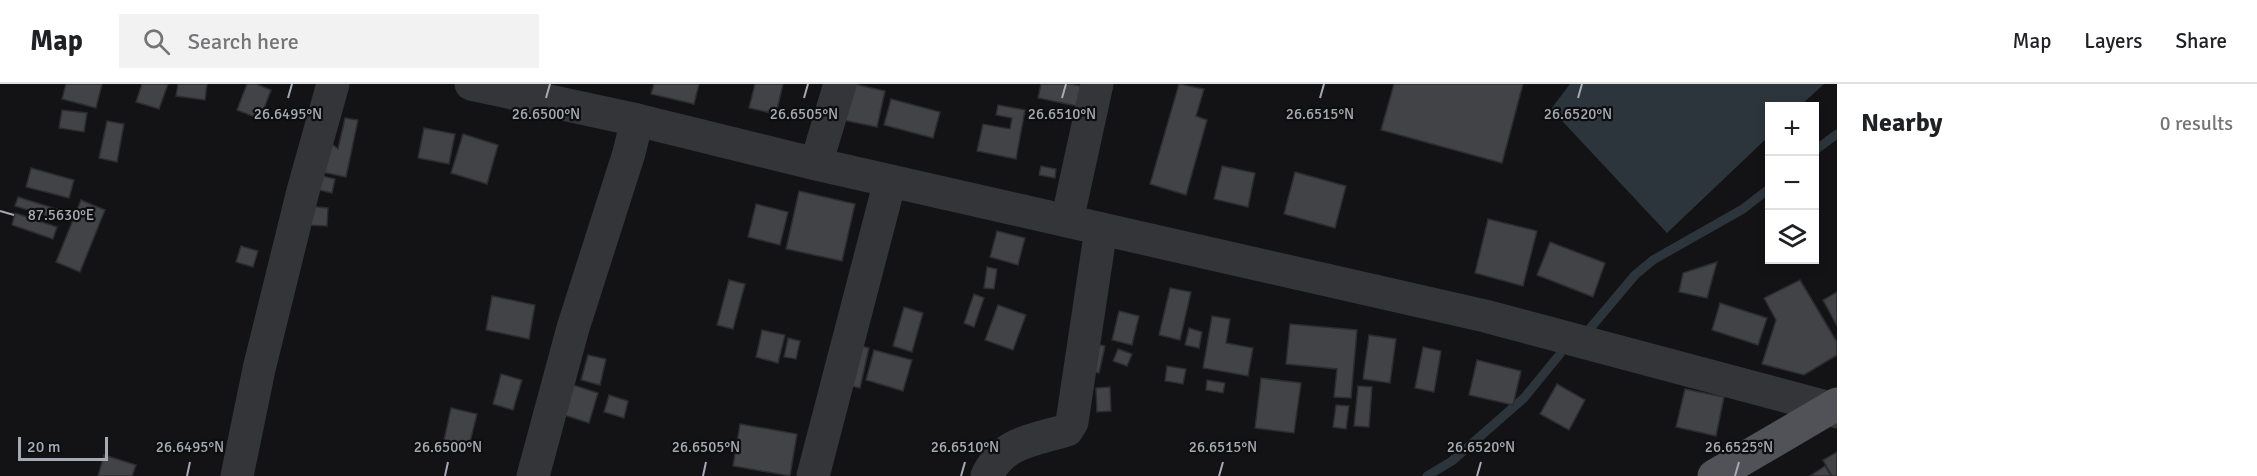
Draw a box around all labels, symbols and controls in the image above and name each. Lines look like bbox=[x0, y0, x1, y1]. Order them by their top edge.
search box bbox=[119, 14, 539, 68]
text: Map bbox=[30, 24, 83, 58]
icon: search bbox=[140, 25, 173, 58]
text: Search here bbox=[188, 28, 299, 55]
text: Map bbox=[2013, 28, 2051, 54]
text: Layers bbox=[2084, 28, 2142, 54]
text: Share bbox=[2175, 28, 2227, 54]
map controls bbox=[1765, 102, 1819, 264]
button: + bbox=[1765, 102, 1819, 156]
text: 26.6495°N bbox=[254, 105, 322, 123]
text: 26.6500°N bbox=[512, 105, 580, 123]
text: 26.6505°N bbox=[770, 105, 838, 123]
text: 26.6510°N bbox=[1028, 105, 1096, 123]
text: 26.6515°N bbox=[1286, 105, 1354, 123]
text: 26.6520°N bbox=[1544, 105, 1612, 123]
text: Nearby bbox=[1861, 107, 1942, 139]
text: 0 results bbox=[2160, 111, 2233, 136]
button: − bbox=[1765, 156, 1819, 210]
text: 87.5630°E bbox=[28, 206, 94, 224]
button: layers bbox=[1765, 210, 1819, 264]
scale bar bbox=[18, 434, 108, 462]
text: 20 m bbox=[27, 437, 61, 457]
text: 26.6495°N bbox=[156, 438, 224, 456]
text: 26.6500°N bbox=[414, 438, 482, 456]
text: 26.6505°N bbox=[672, 438, 740, 456]
text: 26.6510°N bbox=[931, 438, 999, 456]
text: 26.6515°N bbox=[1189, 438, 1257, 456]
text: 26.6520°N bbox=[1447, 438, 1515, 456]
text: 26.6525°N bbox=[1705, 438, 1773, 456]

